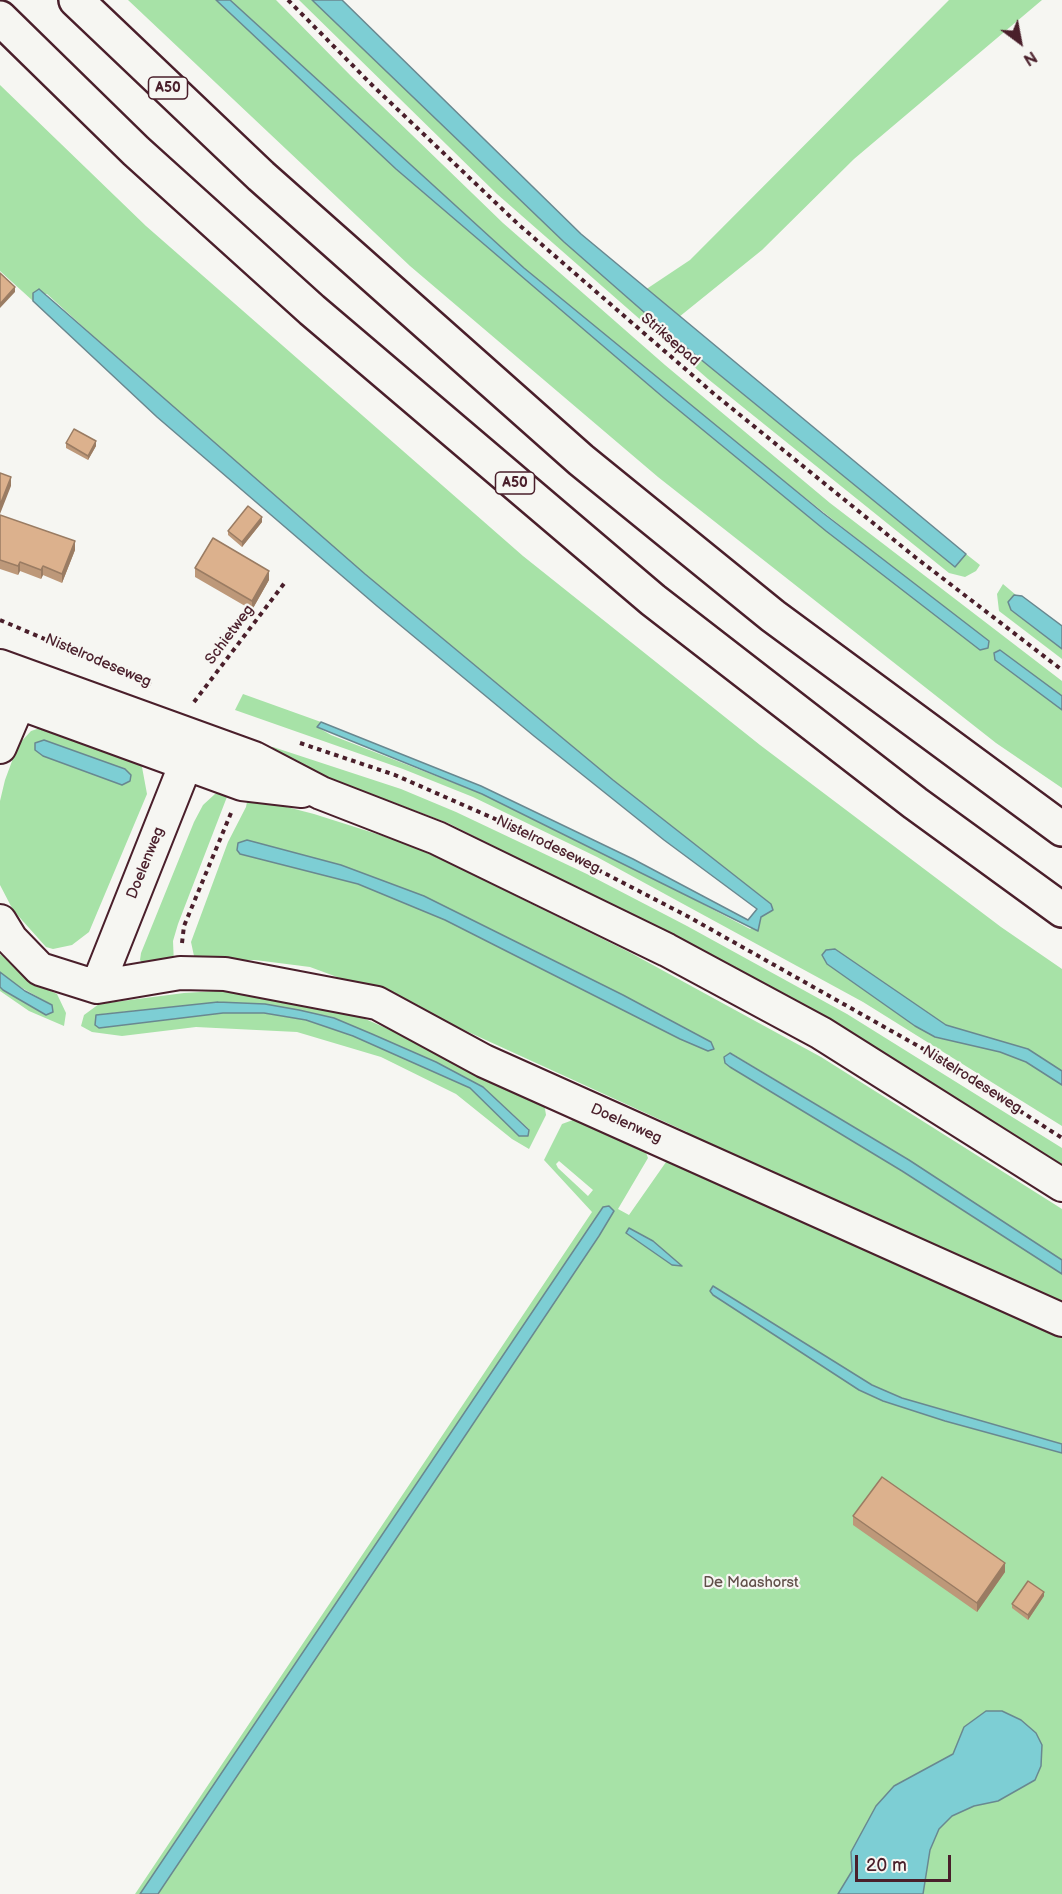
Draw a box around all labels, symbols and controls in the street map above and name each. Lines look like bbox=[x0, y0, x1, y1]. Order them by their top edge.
north arrow bbox=[990, 12, 1050, 72]
text: N bbox=[1020, 46, 1040, 69]
road number: A50 bbox=[148, 77, 188, 99]
street label: Striksepad bbox=[637, 310, 703, 370]
road number: A50 bbox=[496, 472, 534, 494]
street label: Schietweg bbox=[202, 602, 258, 668]
street label: Nistelrodeseweg bbox=[42, 631, 154, 691]
street label: Nistelrodeseweg bbox=[493, 812, 603, 878]
street label: Doelenweg bbox=[123, 824, 169, 902]
street label: Nistelrodeseweg bbox=[919, 1042, 1025, 1118]
street label: Doelenweg bbox=[588, 1100, 664, 1148]
park label: De Maashorst bbox=[703, 1574, 799, 1592]
scale bar bbox=[858, 1843, 954, 1881]
text: 20 m bbox=[866, 1855, 907, 1876]

